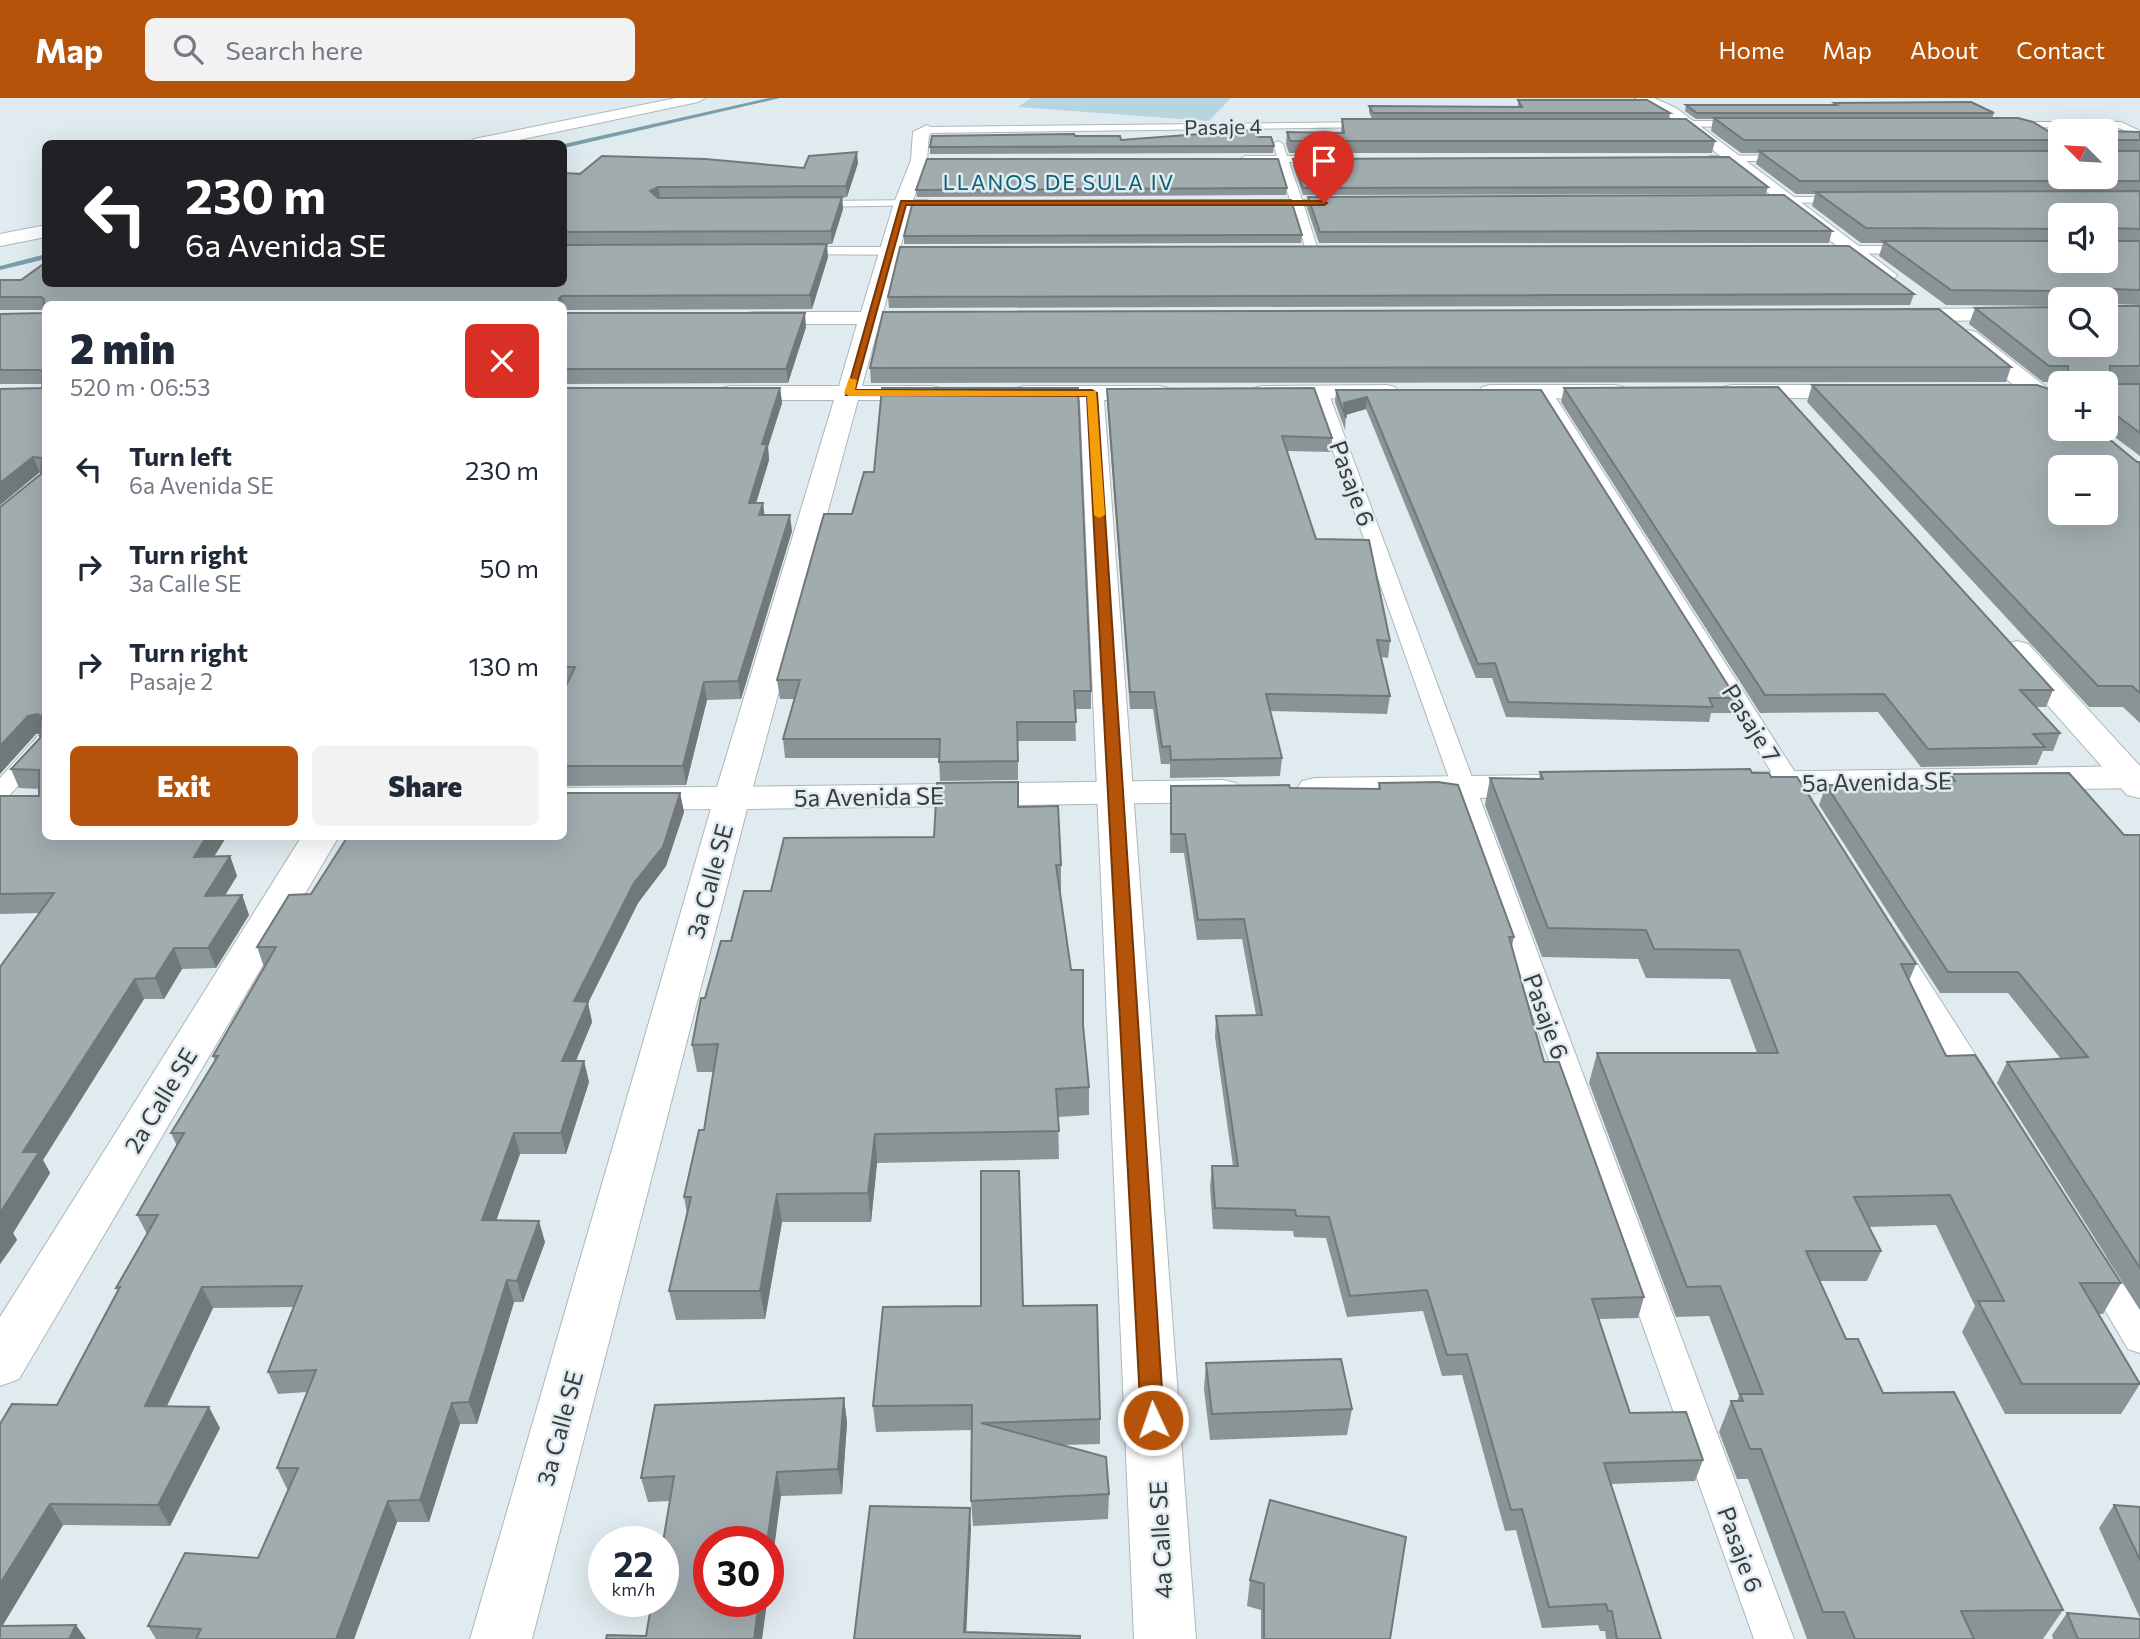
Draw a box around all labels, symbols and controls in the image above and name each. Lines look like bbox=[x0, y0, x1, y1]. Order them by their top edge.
search box bbox=[145, 18, 635, 81]
text: Map bbox=[35, 29, 103, 70]
icon: search bbox=[169, 30, 207, 68]
text: Search here bbox=[225, 34, 363, 65]
text: Home bbox=[1719, 35, 1785, 64]
text: Map bbox=[1823, 35, 1872, 64]
text: About bbox=[1910, 35, 1978, 64]
text: Contact bbox=[2016, 35, 2105, 64]
street label: Pasaje 4 bbox=[1184, 113, 1262, 139]
north arrow bbox=[2048, 119, 2118, 189]
map controls bbox=[2048, 119, 2118, 525]
pin bbox=[1294, 131, 1354, 203]
icon: arrive bbox=[1305, 142, 1343, 180]
text: 230 m bbox=[185, 164, 326, 224]
icon: left bbox=[70, 168, 161, 259]
district label: LLANOS DE SULA IV bbox=[943, 169, 1175, 194]
button: sound bbox=[2048, 203, 2118, 273]
text: 6a Avenida SE bbox=[185, 224, 387, 264]
button: search bbox=[2048, 287, 2118, 357]
text: 2 min bbox=[70, 321, 176, 373]
button: close bbox=[465, 324, 539, 398]
button: + bbox=[2048, 371, 2118, 441]
text: 520 m · 06:53 bbox=[70, 373, 210, 401]
street label: Pasaje 6 bbox=[1324, 436, 1382, 530]
text: Turn left bbox=[129, 440, 232, 471]
icon: left bbox=[70, 450, 108, 488]
text: 230 m bbox=[465, 454, 539, 485]
button: − bbox=[2048, 455, 2118, 525]
text: 6a Avenida SE bbox=[129, 471, 274, 499]
text: Turn right bbox=[129, 538, 248, 569]
icon: right bbox=[70, 548, 108, 586]
text: 50 m bbox=[479, 552, 539, 583]
text: 3a Calle SE bbox=[129, 569, 242, 597]
text: Turn right bbox=[129, 636, 248, 667]
icon: right bbox=[70, 646, 108, 684]
text: 130 m bbox=[468, 650, 539, 681]
text: Pasaje 2 bbox=[129, 667, 213, 695]
street label: Pasaje 7 bbox=[1717, 678, 1787, 768]
button: Exit bbox=[70, 746, 298, 826]
button: Share bbox=[312, 746, 539, 826]
street label: 5a Avenida SE bbox=[1802, 765, 1952, 797]
street label: 5a Avenida SE bbox=[794, 780, 944, 812]
street label: 3a Calle SE bbox=[680, 820, 738, 942]
street label: Pasaje 6 bbox=[1518, 969, 1576, 1063]
street label: 2a Calle SE bbox=[117, 1042, 203, 1158]
street label: 3a Calle SE bbox=[530, 1367, 588, 1489]
position arrow bbox=[1116, 1383, 1190, 1457]
street label: 4a Calle SE bbox=[1142, 1480, 1178, 1600]
street label: Pasaje 6 bbox=[1712, 1502, 1770, 1596]
speed limit sign: 30 bbox=[693, 1526, 784, 1617]
text: 22 bbox=[614, 1541, 653, 1584]
text: km/h bbox=[612, 1578, 655, 1600]

